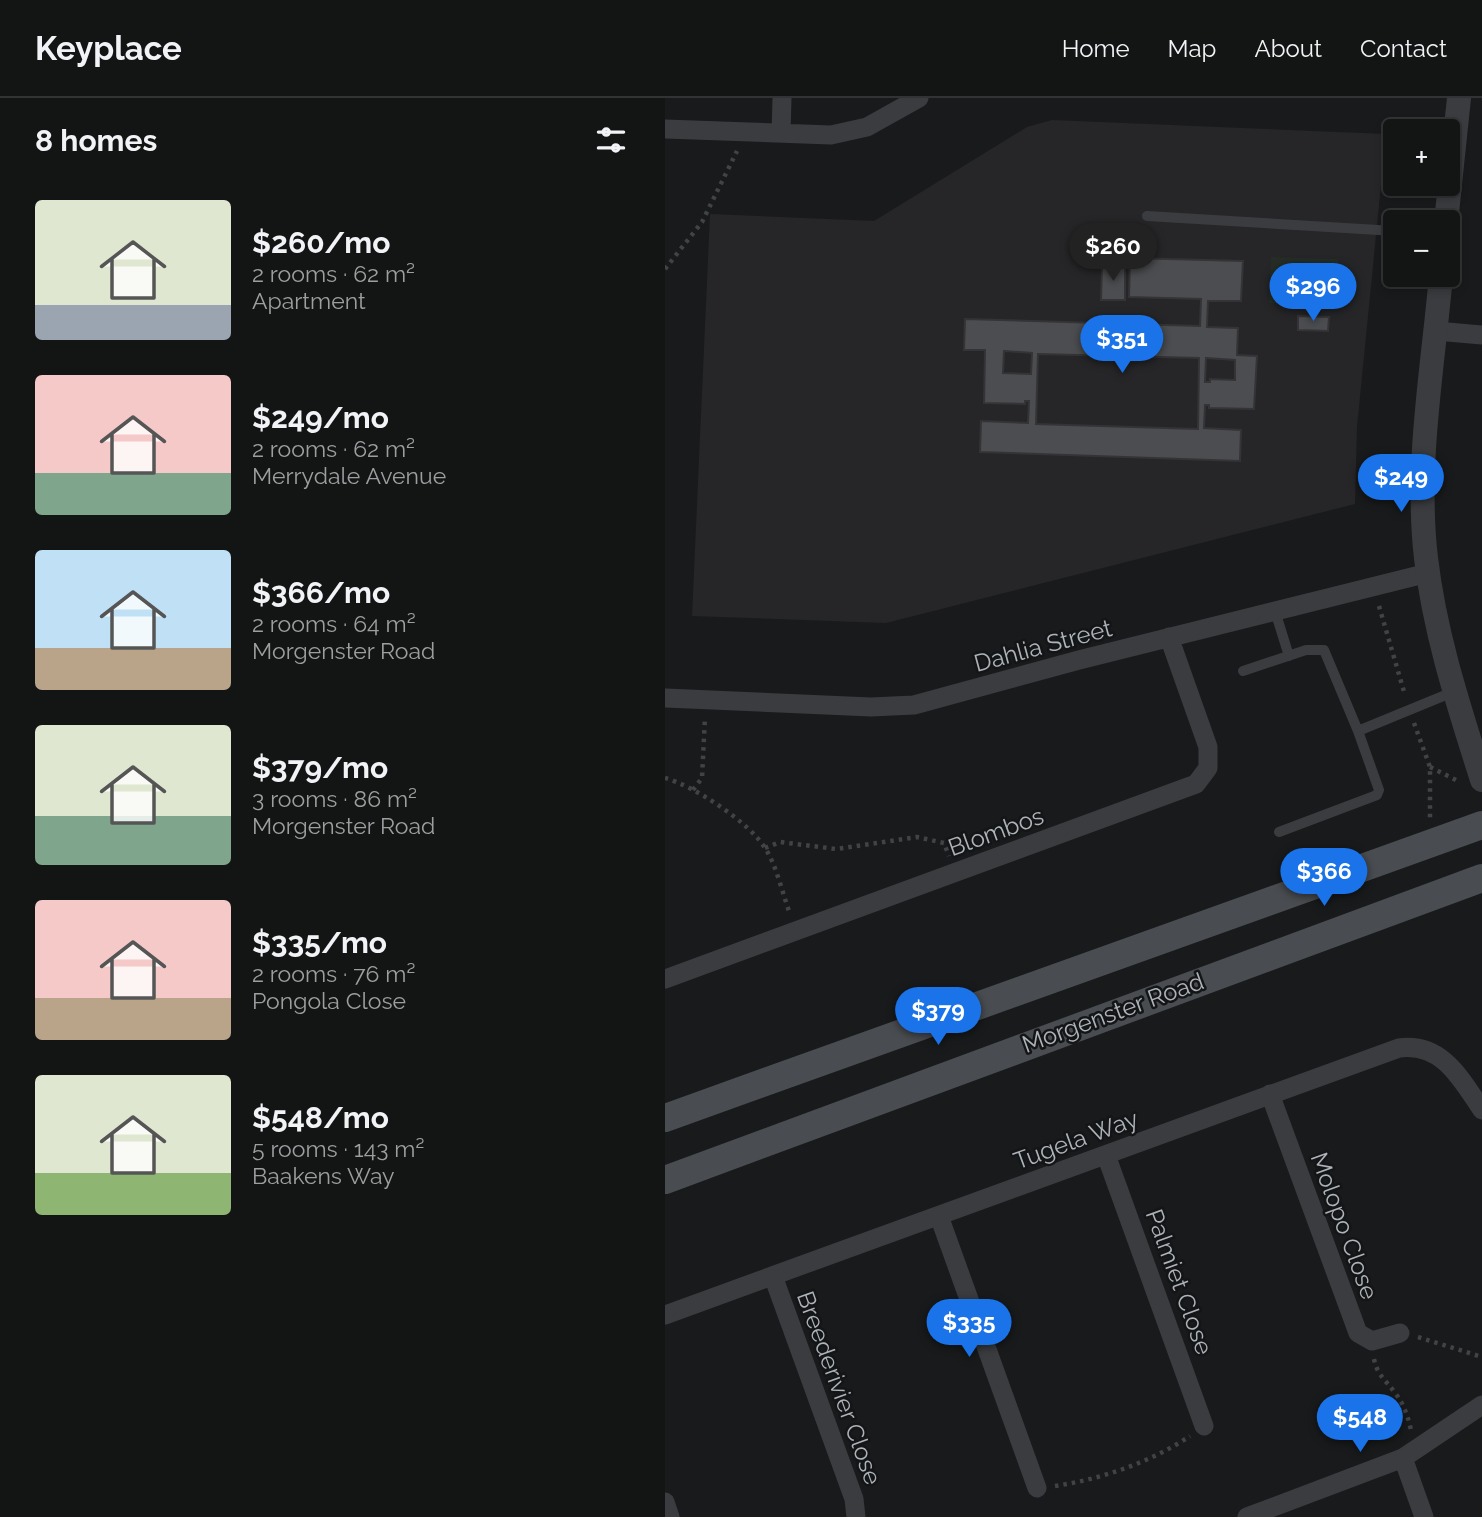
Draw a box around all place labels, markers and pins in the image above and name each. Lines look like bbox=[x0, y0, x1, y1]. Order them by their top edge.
pin: $260 bbox=[1072, 223, 1154, 283]
pin: $296 bbox=[1272, 264, 1354, 323]
pin: $351 bbox=[1081, 316, 1163, 375]
pin: $249 bbox=[1360, 454, 1442, 514]
pin: $366 bbox=[1283, 848, 1365, 908]
pin: $379 bbox=[897, 988, 979, 1047]
pin: $335 bbox=[928, 1300, 1010, 1359]
pin: $548 bbox=[1319, 1394, 1401, 1454]

